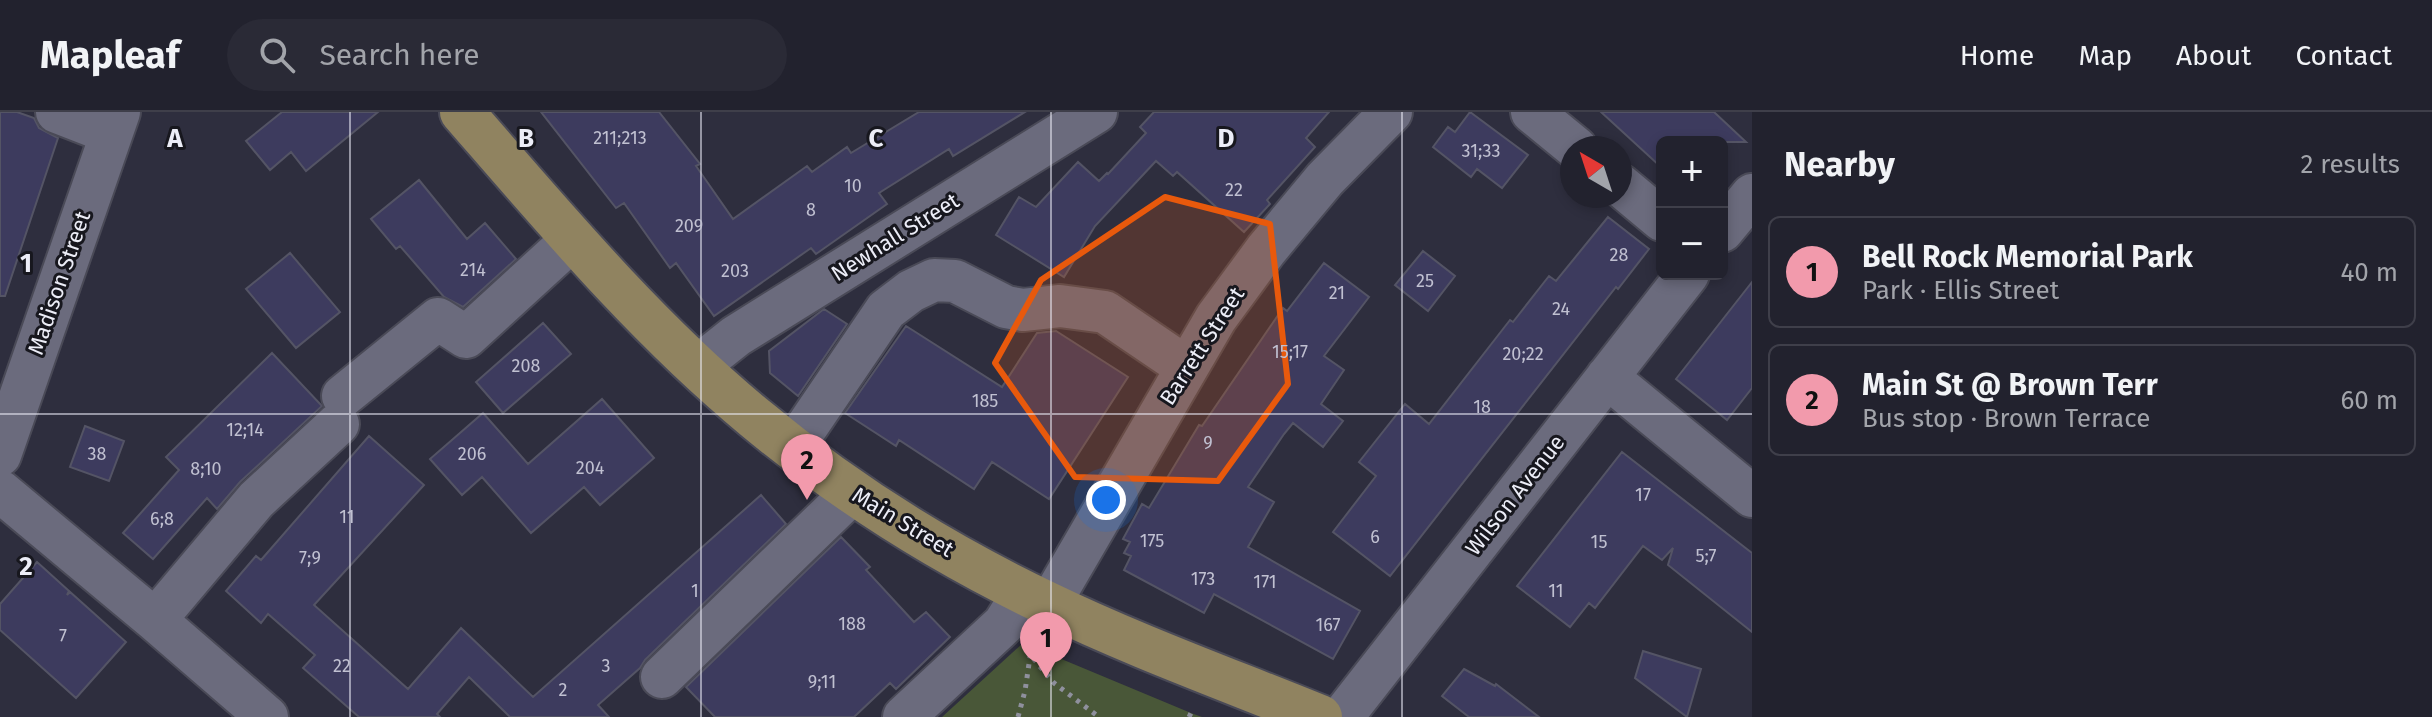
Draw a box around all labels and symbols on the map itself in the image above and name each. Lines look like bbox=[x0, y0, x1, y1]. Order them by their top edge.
text: A bbox=[166, 123, 183, 154]
text: B bbox=[518, 123, 534, 154]
text: C bbox=[869, 123, 884, 154]
text: D bbox=[1218, 123, 1235, 154]
house number: 211;213 bbox=[593, 127, 647, 149]
north arrow bbox=[1560, 136, 1632, 208]
house number: 31;33 bbox=[1462, 140, 1500, 162]
house number: 10 bbox=[844, 175, 862, 197]
house number: 22 bbox=[1225, 179, 1243, 201]
street label: Newhall Street bbox=[826, 187, 964, 287]
house number: 8 bbox=[806, 199, 816, 221]
street label: Madison Street bbox=[22, 208, 96, 358]
house number: 209 bbox=[675, 215, 703, 237]
house number: 28 bbox=[1610, 244, 1628, 266]
text: 1 bbox=[20, 248, 32, 279]
house number: 214 bbox=[460, 259, 486, 281]
house number: 203 bbox=[721, 260, 749, 282]
house number: 25 bbox=[1416, 270, 1434, 292]
street label: Barrett Street bbox=[1154, 282, 1250, 410]
house number: 21 bbox=[1329, 282, 1345, 304]
house number: 24 bbox=[1552, 298, 1570, 320]
house number: 15;17 bbox=[1272, 341, 1308, 363]
house number: 20;22 bbox=[1502, 343, 1544, 365]
house number: 208 bbox=[512, 355, 541, 377]
house number: 185 bbox=[972, 390, 998, 412]
house number: 18 bbox=[1473, 396, 1491, 418]
house number: 12;14 bbox=[226, 419, 264, 441]
street label: Wilson Avenue bbox=[1460, 429, 1570, 561]
house number: 9 bbox=[1203, 432, 1213, 454]
pin: 2 bbox=[781, 434, 833, 500]
house number: 38 bbox=[88, 443, 107, 465]
house number: 206 bbox=[458, 443, 486, 465]
house number: 204 bbox=[576, 457, 605, 479]
house number: 8;10 bbox=[190, 458, 222, 480]
your location bbox=[1086, 480, 1126, 520]
street label: Main Street bbox=[847, 481, 959, 563]
house number: 17 bbox=[1635, 484, 1651, 506]
house number: 11 bbox=[339, 506, 355, 528]
house number: 6;8 bbox=[150, 508, 174, 530]
house number: 6 bbox=[1370, 526, 1380, 548]
house number: 175 bbox=[1140, 530, 1164, 552]
house number: 15 bbox=[1591, 531, 1607, 553]
house number: 5;7 bbox=[1696, 545, 1716, 567]
house number: 7;9 bbox=[299, 547, 321, 569]
text: 2 bbox=[19, 551, 33, 582]
house number: 173 bbox=[1191, 568, 1215, 590]
house number: 171 bbox=[1253, 571, 1277, 593]
house number: 1 bbox=[691, 580, 699, 602]
house number: 11 bbox=[1548, 580, 1564, 602]
pin: 1 bbox=[1020, 612, 1072, 678]
house number: 188 bbox=[838, 613, 866, 635]
house number: 167 bbox=[1316, 614, 1340, 636]
house number: 7 bbox=[59, 625, 67, 647]
house number: 22 bbox=[333, 655, 351, 677]
house number: 3 bbox=[602, 655, 610, 677]
house number: 9;11 bbox=[808, 671, 836, 693]
house number: 2 bbox=[559, 679, 568, 701]

